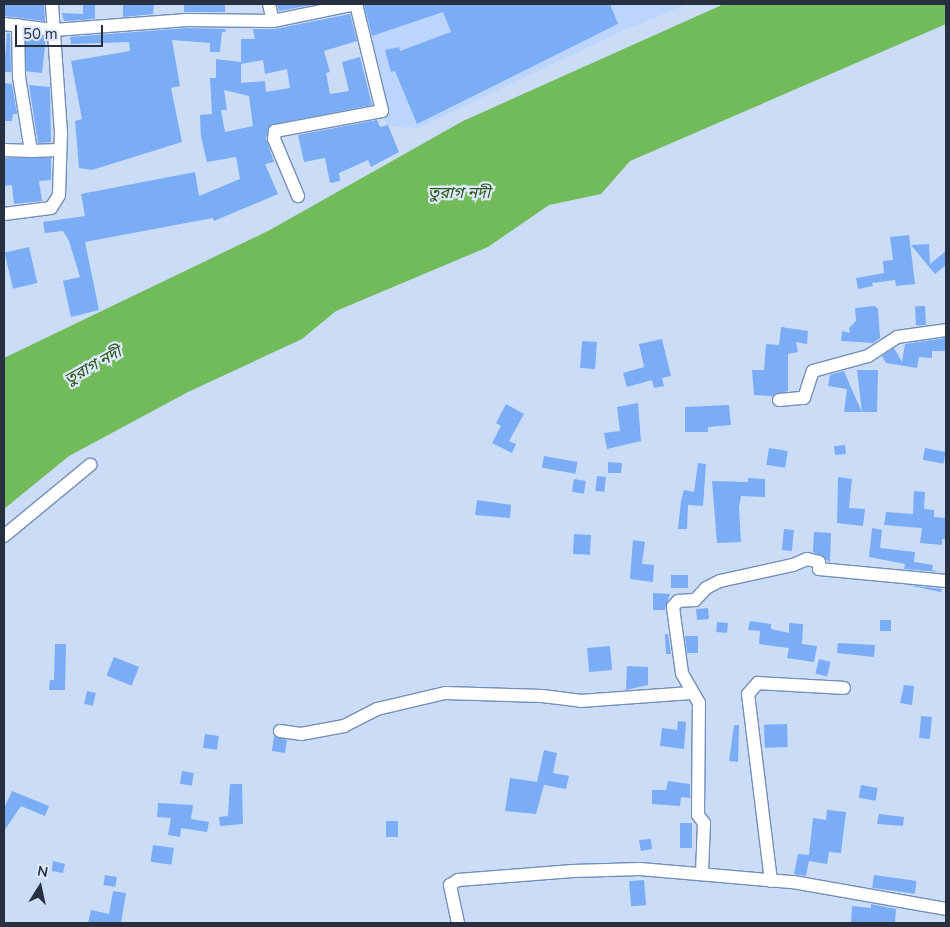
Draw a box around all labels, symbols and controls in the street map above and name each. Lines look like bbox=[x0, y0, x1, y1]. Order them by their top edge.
scale bar bbox=[18, 15, 105, 47]
text: 50 m bbox=[23, 24, 58, 44]
water label: তুরাগ নদী bbox=[428, 183, 490, 203]
water label: তুরাগ নদী bbox=[61, 343, 125, 389]
text: N bbox=[36, 861, 49, 882]
north arrow bbox=[15, 862, 65, 912]

